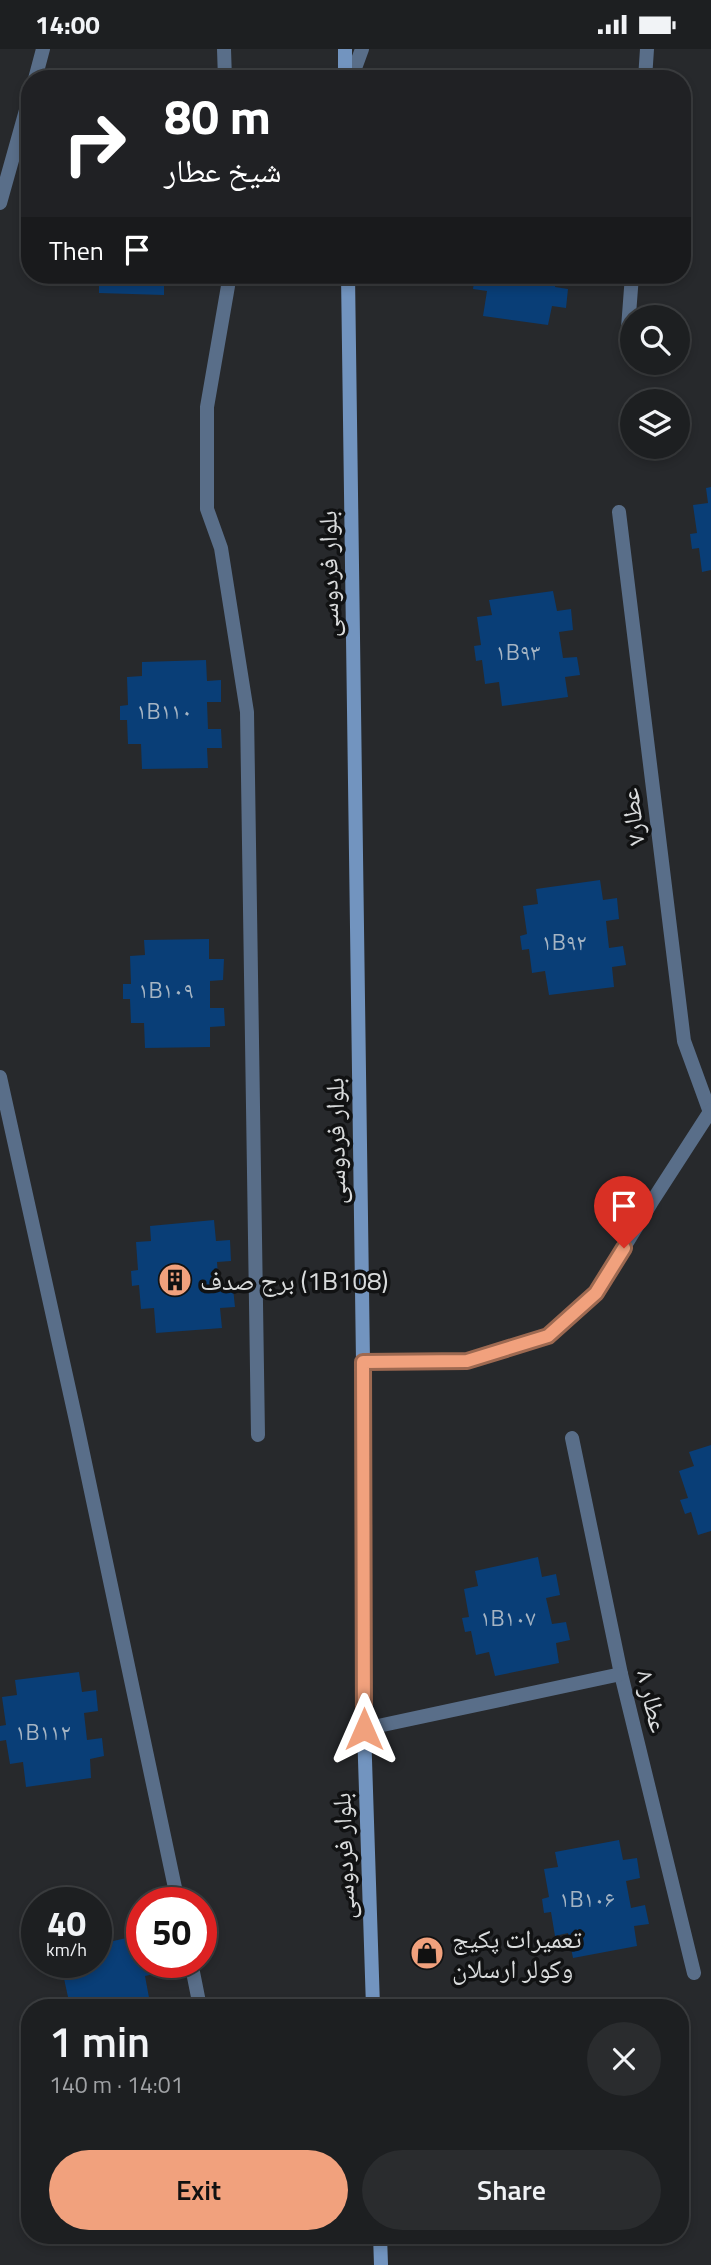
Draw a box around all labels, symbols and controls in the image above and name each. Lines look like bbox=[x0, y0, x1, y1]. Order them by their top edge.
text: 14:00 bbox=[35, 5, 100, 44]
text: 80 m bbox=[164, 78, 271, 153]
icon: right bbox=[49, 98, 140, 189]
text: شیخ عطار bbox=[164, 146, 282, 194]
text: Then bbox=[49, 231, 104, 270]
icon: arrive bbox=[118, 231, 156, 269]
map controls bbox=[620, 305, 690, 459]
button: search bbox=[620, 305, 690, 375]
button: layers bbox=[620, 389, 690, 459]
street label: بلوار فردوسی bbox=[307, 510, 349, 638]
house number: ۱B۹۳ bbox=[495, 634, 541, 669]
house number: ۱B۱۱۰ bbox=[136, 693, 192, 728]
street label: عطار۷ bbox=[609, 786, 655, 848]
house number: ۱B۹۲ bbox=[541, 924, 587, 959]
house number: ۱B۱۰۹ bbox=[138, 972, 194, 1007]
street label: بلوار فردوسی bbox=[314, 1077, 356, 1205]
pin bbox=[594, 1176, 654, 1248]
icon: arrive bbox=[605, 1187, 643, 1225]
building icon: برج صدف (1B108) bbox=[156, 1261, 194, 1299]
place label: برج صدف (1B108) bbox=[200, 1261, 388, 1300]
house number: ۱B۱۰۷ bbox=[480, 1600, 536, 1635]
street label: عطار ۸ bbox=[627, 1666, 679, 1736]
position arrow bbox=[327, 1692, 401, 1766]
house number: ۱B۱۱۲ bbox=[15, 1714, 71, 1749]
street label: بلوار فردوسی bbox=[321, 1792, 365, 1920]
house number: ۱B۱۰۶ bbox=[559, 1881, 615, 1916]
speed limit sign: 50 bbox=[126, 1887, 217, 1978]
text: 40 bbox=[47, 1896, 86, 1950]
place label: تعمیرات پکیج وکولر ارسلان bbox=[452, 1919, 582, 1988]
shop icon: تعمیرات پکیج وکولر ارسلان bbox=[408, 1934, 446, 1972]
text: km/h bbox=[46, 1936, 87, 1963]
text: 1 min bbox=[49, 2009, 150, 2073]
button: close bbox=[587, 2022, 661, 2096]
text: 140 m · 14:01 bbox=[49, 2067, 184, 2102]
button: Exit bbox=[49, 2150, 348, 2230]
button: Share bbox=[362, 2150, 661, 2230]

